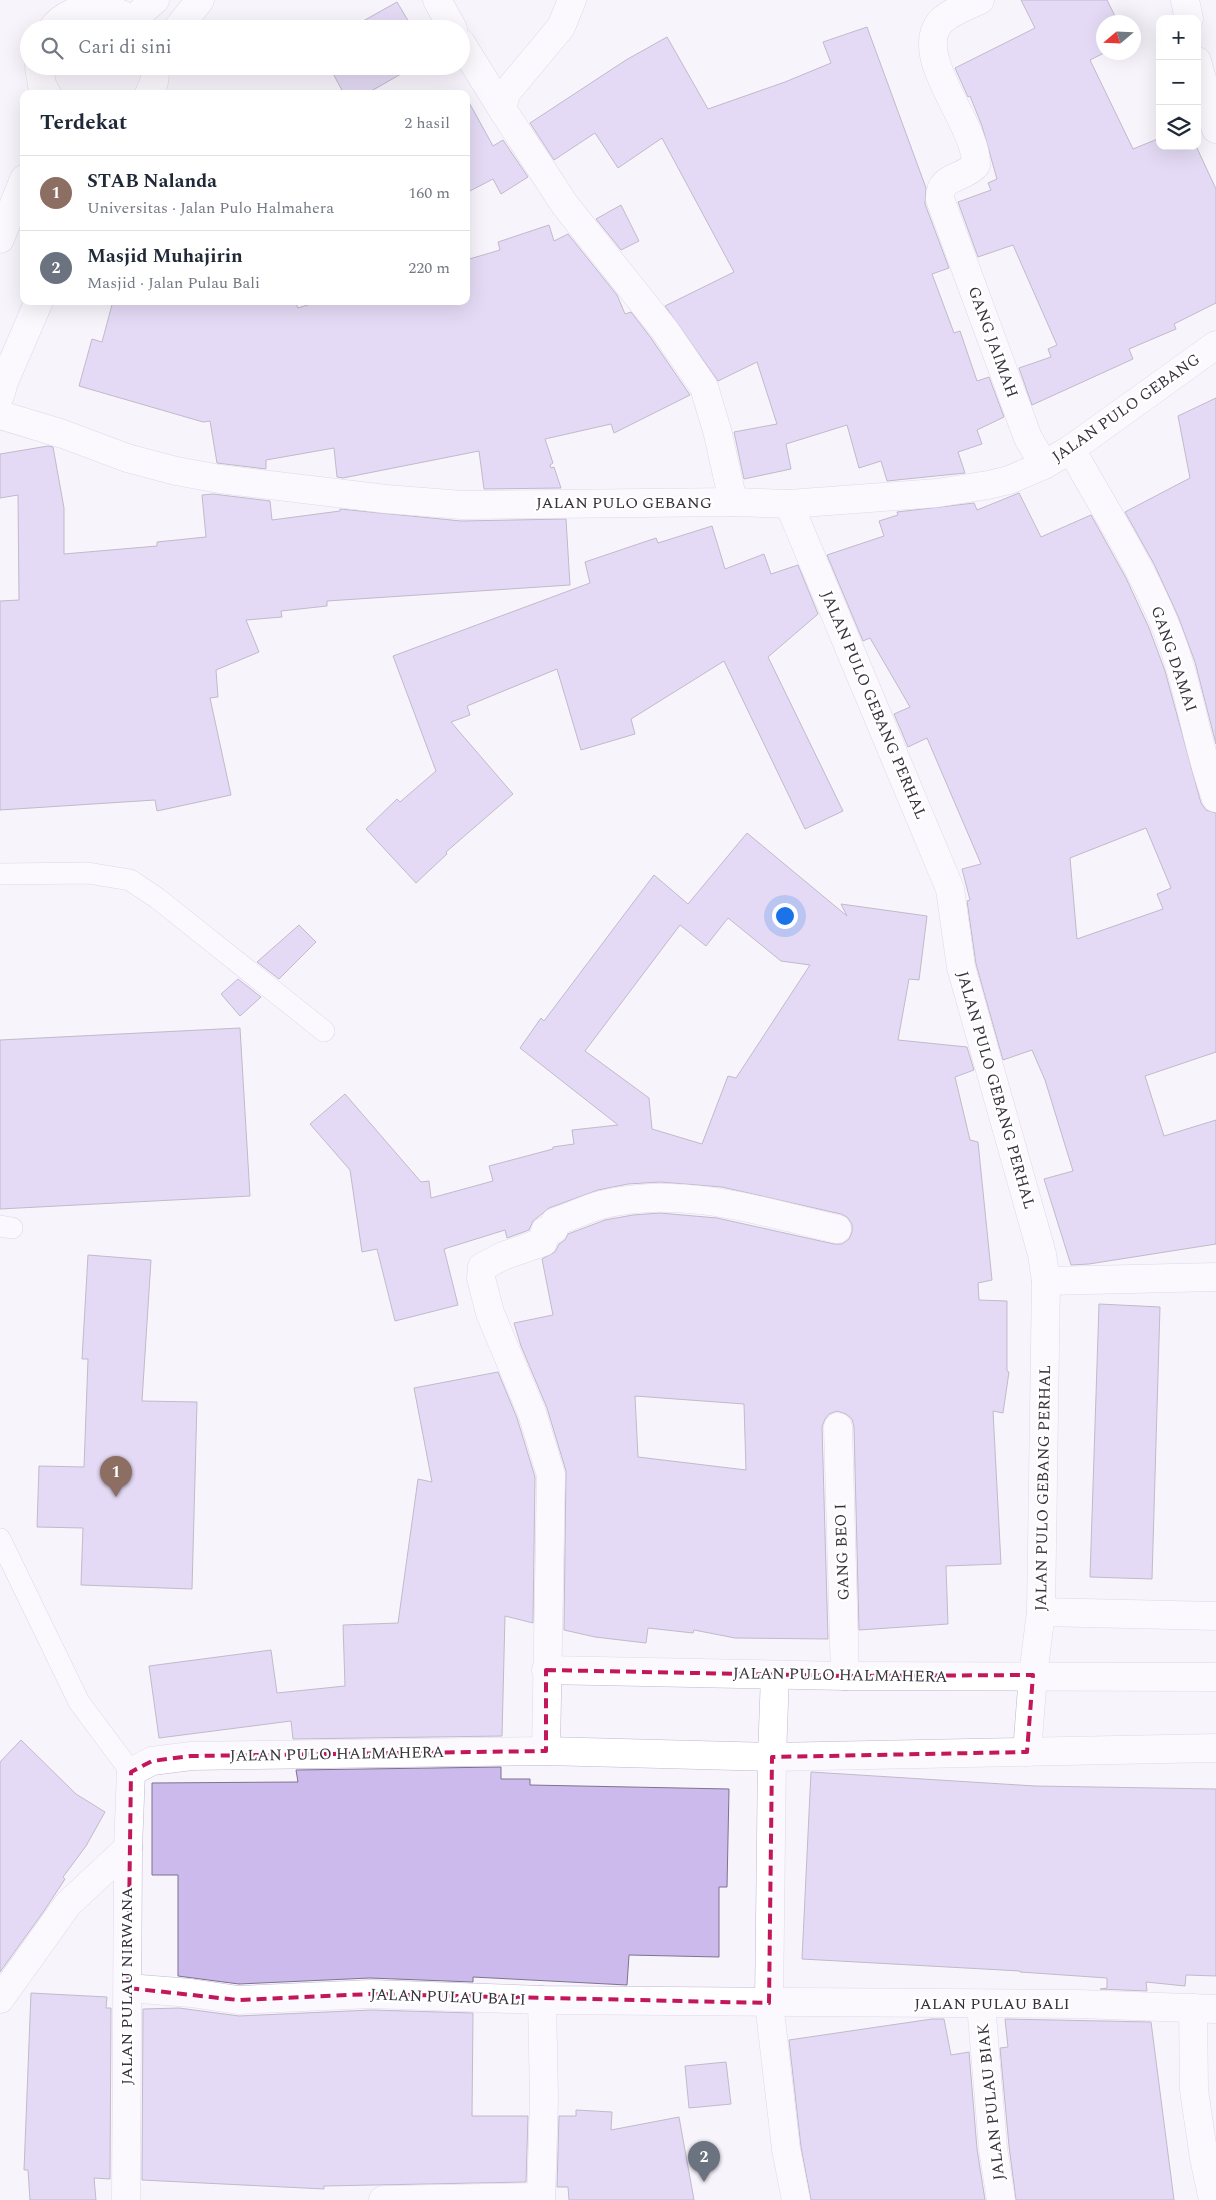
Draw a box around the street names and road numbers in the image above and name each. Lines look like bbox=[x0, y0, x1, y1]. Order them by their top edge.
street label: GANG JAIMAH bbox=[962, 283, 1024, 401]
street label: JALAN PULO GEBANG bbox=[1047, 348, 1205, 468]
street label: JALAN PULO GEBANG bbox=[536, 491, 712, 515]
street label: JALAN PULO GEBANG PERHAL bbox=[815, 587, 933, 823]
street label: GANG DAMAI bbox=[1145, 603, 1203, 715]
street label: JALAN PULO GEBANG PERHAL bbox=[950, 968, 1042, 1212]
street label: JALAN PULO GEBANG PERHAL bbox=[1029, 1365, 1057, 1611]
street label: GANG BEO I bbox=[828, 1503, 856, 1601]
street label: JALAN PULO HALMAHERA bbox=[733, 1661, 947, 1689]
street label: JALAN PULO HALMAHERA bbox=[230, 1740, 444, 1768]
street label: JALAN PULAU NIRWANA bbox=[115, 1887, 139, 2085]
street label: JALAN PULAU BALI bbox=[370, 1982, 526, 2012]
street label: JALAN PULAU BALI bbox=[914, 1992, 1070, 2016]
street label: JALAN PULAU BIAK bbox=[971, 2022, 1011, 2182]

